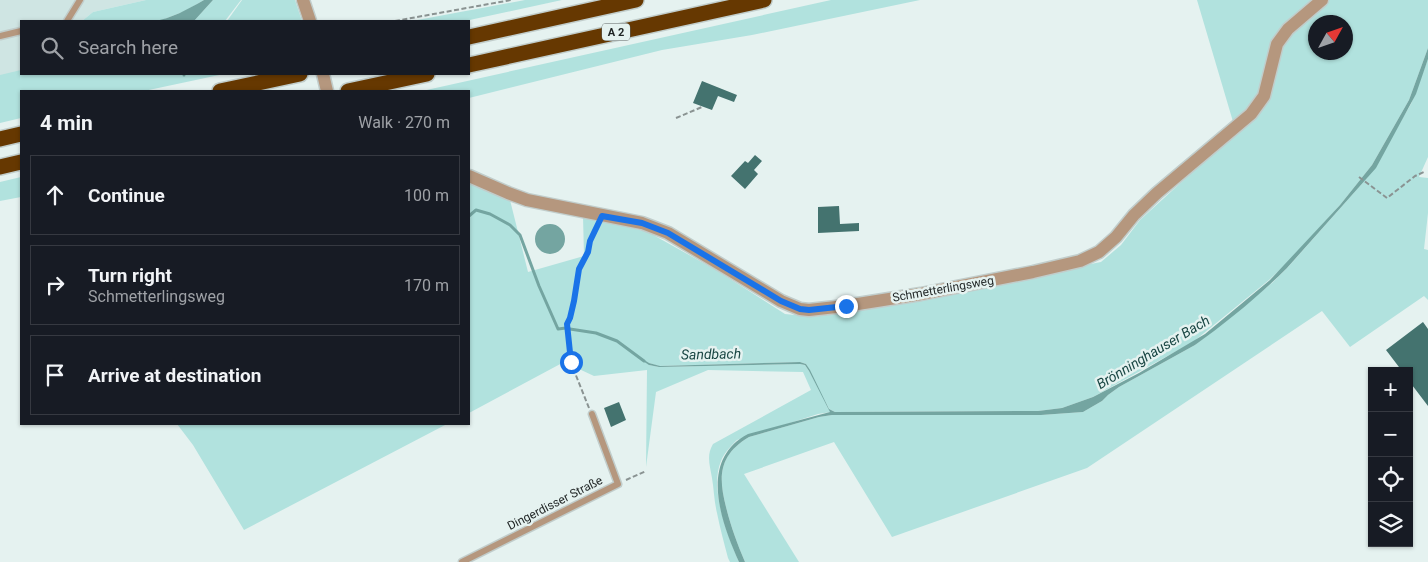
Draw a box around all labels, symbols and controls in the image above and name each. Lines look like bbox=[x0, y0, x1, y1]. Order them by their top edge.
north arrow bbox=[1308, 15, 1353, 60]
search box bbox=[20, 20, 470, 75]
road number: A 2 bbox=[602, 24, 630, 41]
icon: search bbox=[38, 34, 66, 62]
text: Search here bbox=[78, 36, 178, 59]
text: 4 min bbox=[40, 111, 93, 135]
text: Walk · 270 m bbox=[358, 113, 450, 132]
icon: ahead bbox=[41, 181, 69, 209]
text: Continue bbox=[88, 184, 165, 207]
text: 100 m bbox=[404, 186, 449, 205]
text: Turn right bbox=[88, 264, 172, 287]
icon: right bbox=[41, 271, 69, 299]
street label: Schmetterlingsweg bbox=[891, 273, 995, 305]
text: 170 m bbox=[404, 276, 449, 295]
text: Schmetterlingsweg bbox=[88, 287, 225, 306]
route end bbox=[835, 295, 858, 318]
water label: Brönninghauser Bach bbox=[1094, 312, 1212, 392]
water label: Sandbach bbox=[681, 345, 741, 363]
route start bbox=[560, 351, 583, 374]
icon: arrive bbox=[41, 361, 69, 389]
text: Arrive at destination bbox=[88, 364, 261, 387]
map controls bbox=[1368, 367, 1413, 547]
button: + bbox=[1368, 367, 1413, 412]
button: − bbox=[1368, 412, 1413, 457]
button: locate bbox=[1368, 457, 1413, 502]
street label: Dingerdisser Straße bbox=[505, 473, 605, 533]
button: layers bbox=[1368, 502, 1413, 547]

